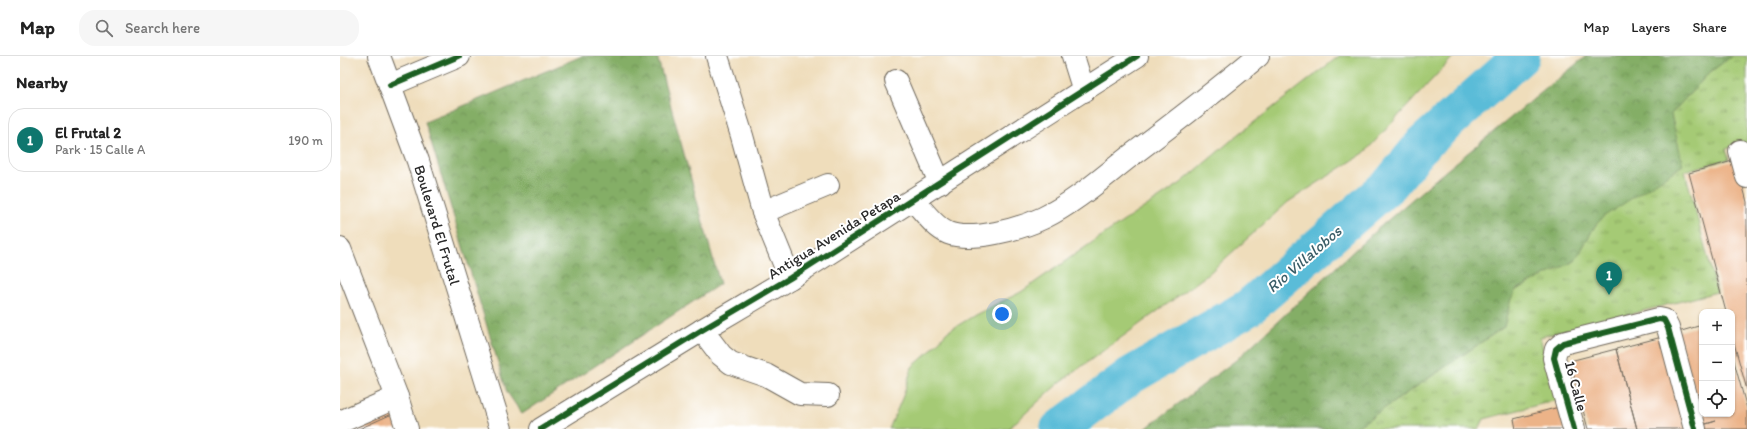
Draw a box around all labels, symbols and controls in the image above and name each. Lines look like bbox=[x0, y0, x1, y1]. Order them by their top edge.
search box bbox=[79, 10, 359, 46]
text: Map bbox=[20, 16, 55, 39]
icon: search bbox=[93, 17, 115, 39]
text: Search here bbox=[125, 19, 200, 37]
text: Map bbox=[1584, 19, 1609, 36]
text: Layers bbox=[1631, 19, 1670, 36]
text: Share bbox=[1692, 19, 1727, 36]
text: Nearby bbox=[16, 72, 68, 92]
text: El Frutal 2 bbox=[55, 124, 121, 142]
text: 1 bbox=[27, 133, 33, 148]
text: 190 m bbox=[288, 133, 323, 148]
text: Park · 15 Calle A bbox=[55, 142, 145, 157]
street label: Boulevard El Frutal bbox=[410, 163, 464, 288]
street label: Antigua Avenida Petapa bbox=[764, 187, 904, 283]
water label: Río Villalobos bbox=[1263, 221, 1346, 297]
pin: 1 bbox=[1596, 262, 1622, 295]
your location bbox=[992, 304, 1012, 324]
map controls bbox=[1699, 309, 1735, 417]
button: + bbox=[1699, 309, 1735, 345]
button: − bbox=[1699, 345, 1735, 381]
street label: 16 Calle bbox=[1561, 359, 1591, 413]
button: locate bbox=[1699, 381, 1735, 417]

